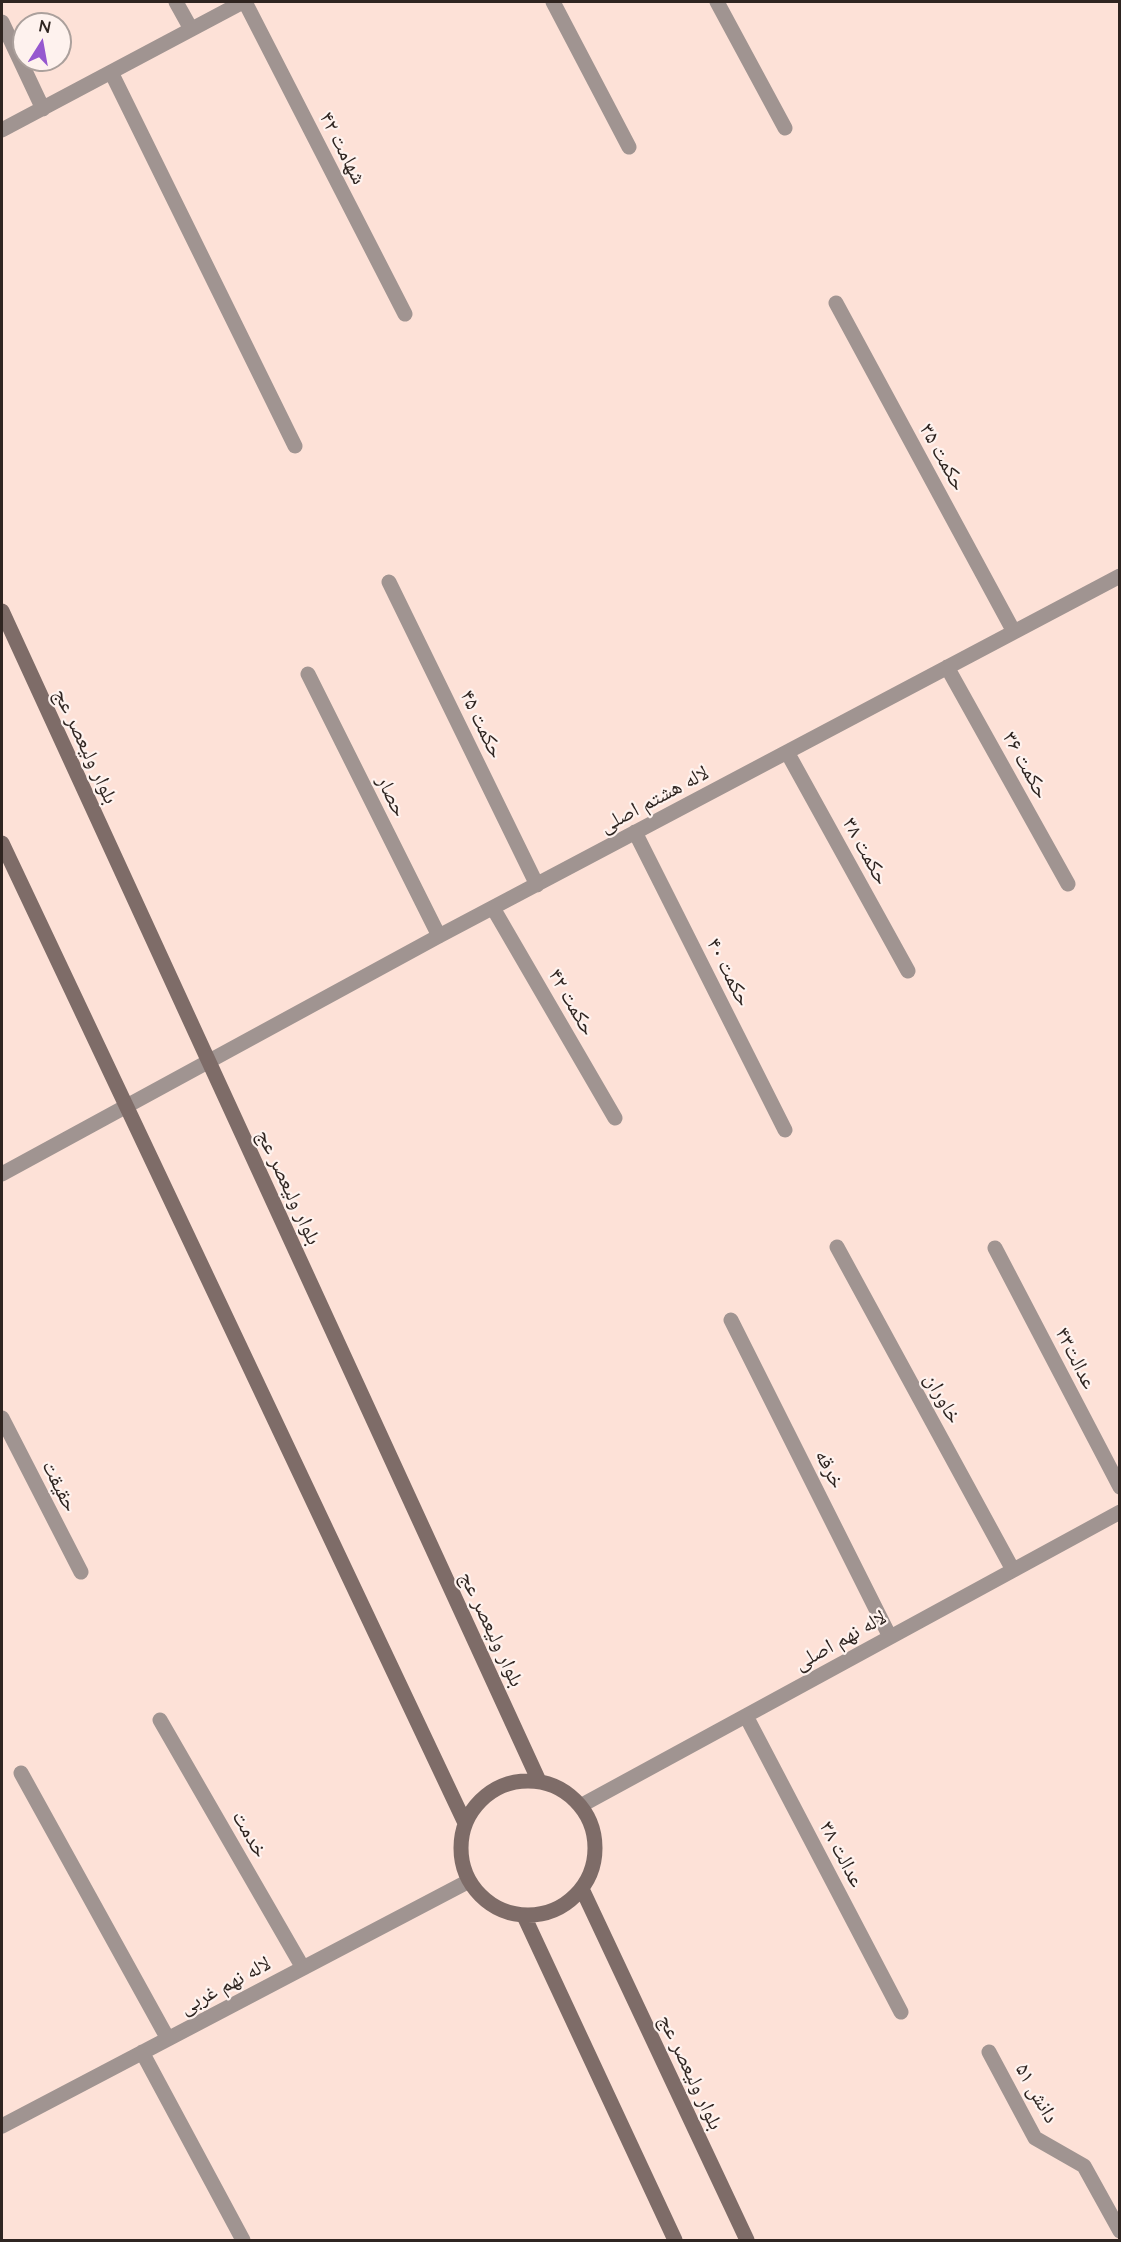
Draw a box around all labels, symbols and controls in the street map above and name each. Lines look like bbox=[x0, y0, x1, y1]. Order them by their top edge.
north arrow bbox=[12, 12, 72, 72]
text: N bbox=[37, 15, 53, 36]
street label: شهامت ۴۲ bbox=[314, 107, 372, 189]
street label: حکمت ۳۵ bbox=[914, 419, 972, 495]
street label: بلوار ولیعصر عج bbox=[48, 684, 124, 808]
street label: حکمت ۴۵ bbox=[455, 686, 509, 762]
street label: حکمت ۳۶ bbox=[997, 727, 1055, 803]
street label: لاله هشتم اصلی bbox=[595, 760, 713, 838]
street label: حصار bbox=[371, 771, 413, 821]
street label: حکمت ۳۸ bbox=[837, 813, 895, 889]
street label: حکمت ۴۰ bbox=[701, 934, 757, 1010]
street label: حکمت ۴۲ bbox=[543, 964, 601, 1040]
street label: بلوار ولیعصر عج bbox=[251, 1125, 327, 1249]
street label: عدالت۴۳ bbox=[1050, 1323, 1102, 1393]
street label: خاوران bbox=[919, 1368, 967, 1428]
street label: خرقه bbox=[810, 1445, 850, 1493]
street label: حقیقت bbox=[36, 1456, 84, 1516]
street label: بلوار ولیعصر عج bbox=[454, 1567, 530, 1691]
street label: لاله نهم اصلی bbox=[789, 1604, 891, 1676]
street label: خدمت bbox=[227, 1806, 273, 1862]
street label: عدالت ٣٨ bbox=[814, 1817, 870, 1891]
street label: لاله نهم غربی bbox=[175, 1950, 275, 2020]
street label: بلوار ولیعصر عج bbox=[653, 2010, 729, 2134]
street label: دانش ۵۱ bbox=[1010, 2059, 1064, 2127]

